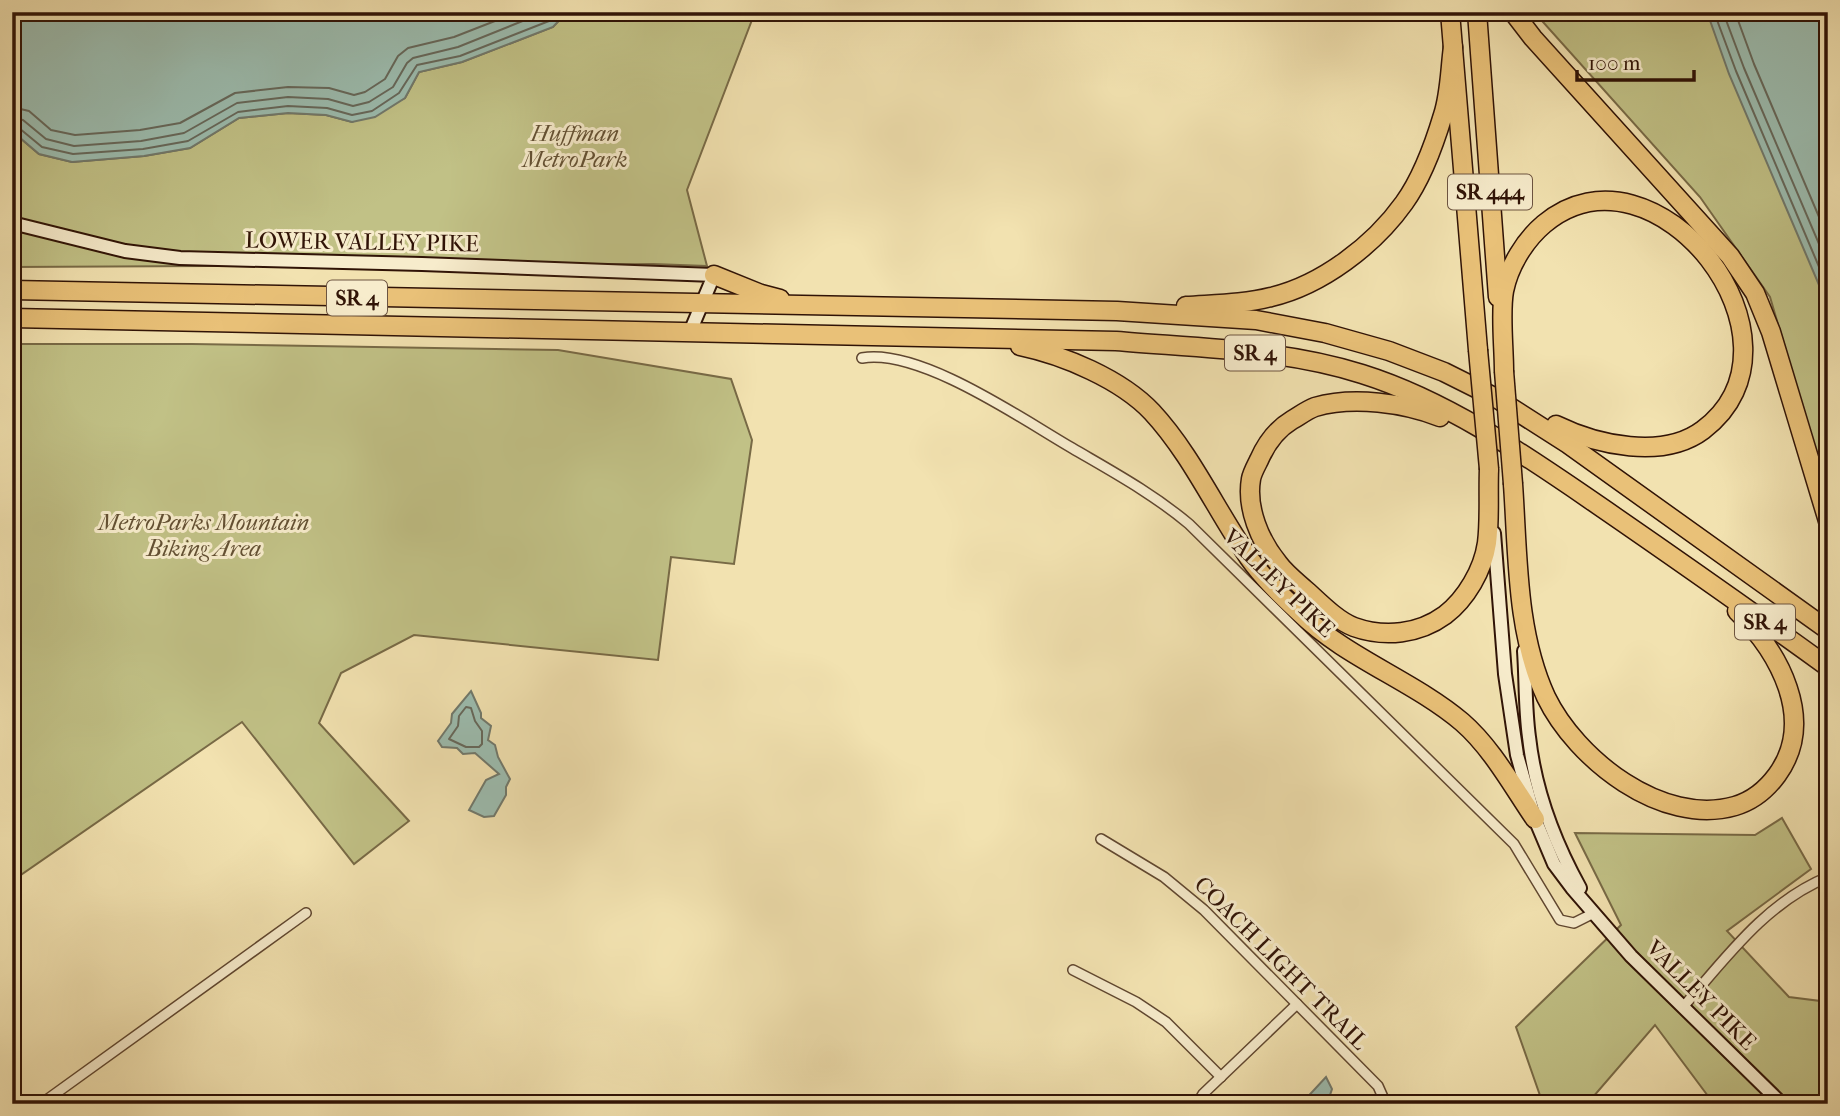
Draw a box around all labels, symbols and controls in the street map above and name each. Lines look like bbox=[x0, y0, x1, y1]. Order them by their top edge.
scale bar bbox=[1577, 38, 1695, 82]
text: 100 m bbox=[1588, 51, 1641, 75]
park label: Huffman MetroPark bbox=[520, 120, 628, 173]
road number: SR 444 bbox=[1448, 174, 1532, 210]
street label: LOWER VALLEY PIKE bbox=[245, 226, 479, 258]
road number: SR 4 bbox=[327, 280, 387, 316]
road number: SR 4 bbox=[1225, 336, 1285, 370]
park label: MetroParks Mountain Biking Area bbox=[97, 509, 310, 562]
street label: VALLEY PIKE bbox=[1217, 522, 1340, 643]
road number: SR 4 bbox=[1735, 604, 1795, 640]
street label: COACH LIGHT TRAIL bbox=[1189, 871, 1373, 1055]
street label: VALLEY PIKE bbox=[1640, 934, 1762, 1056]

